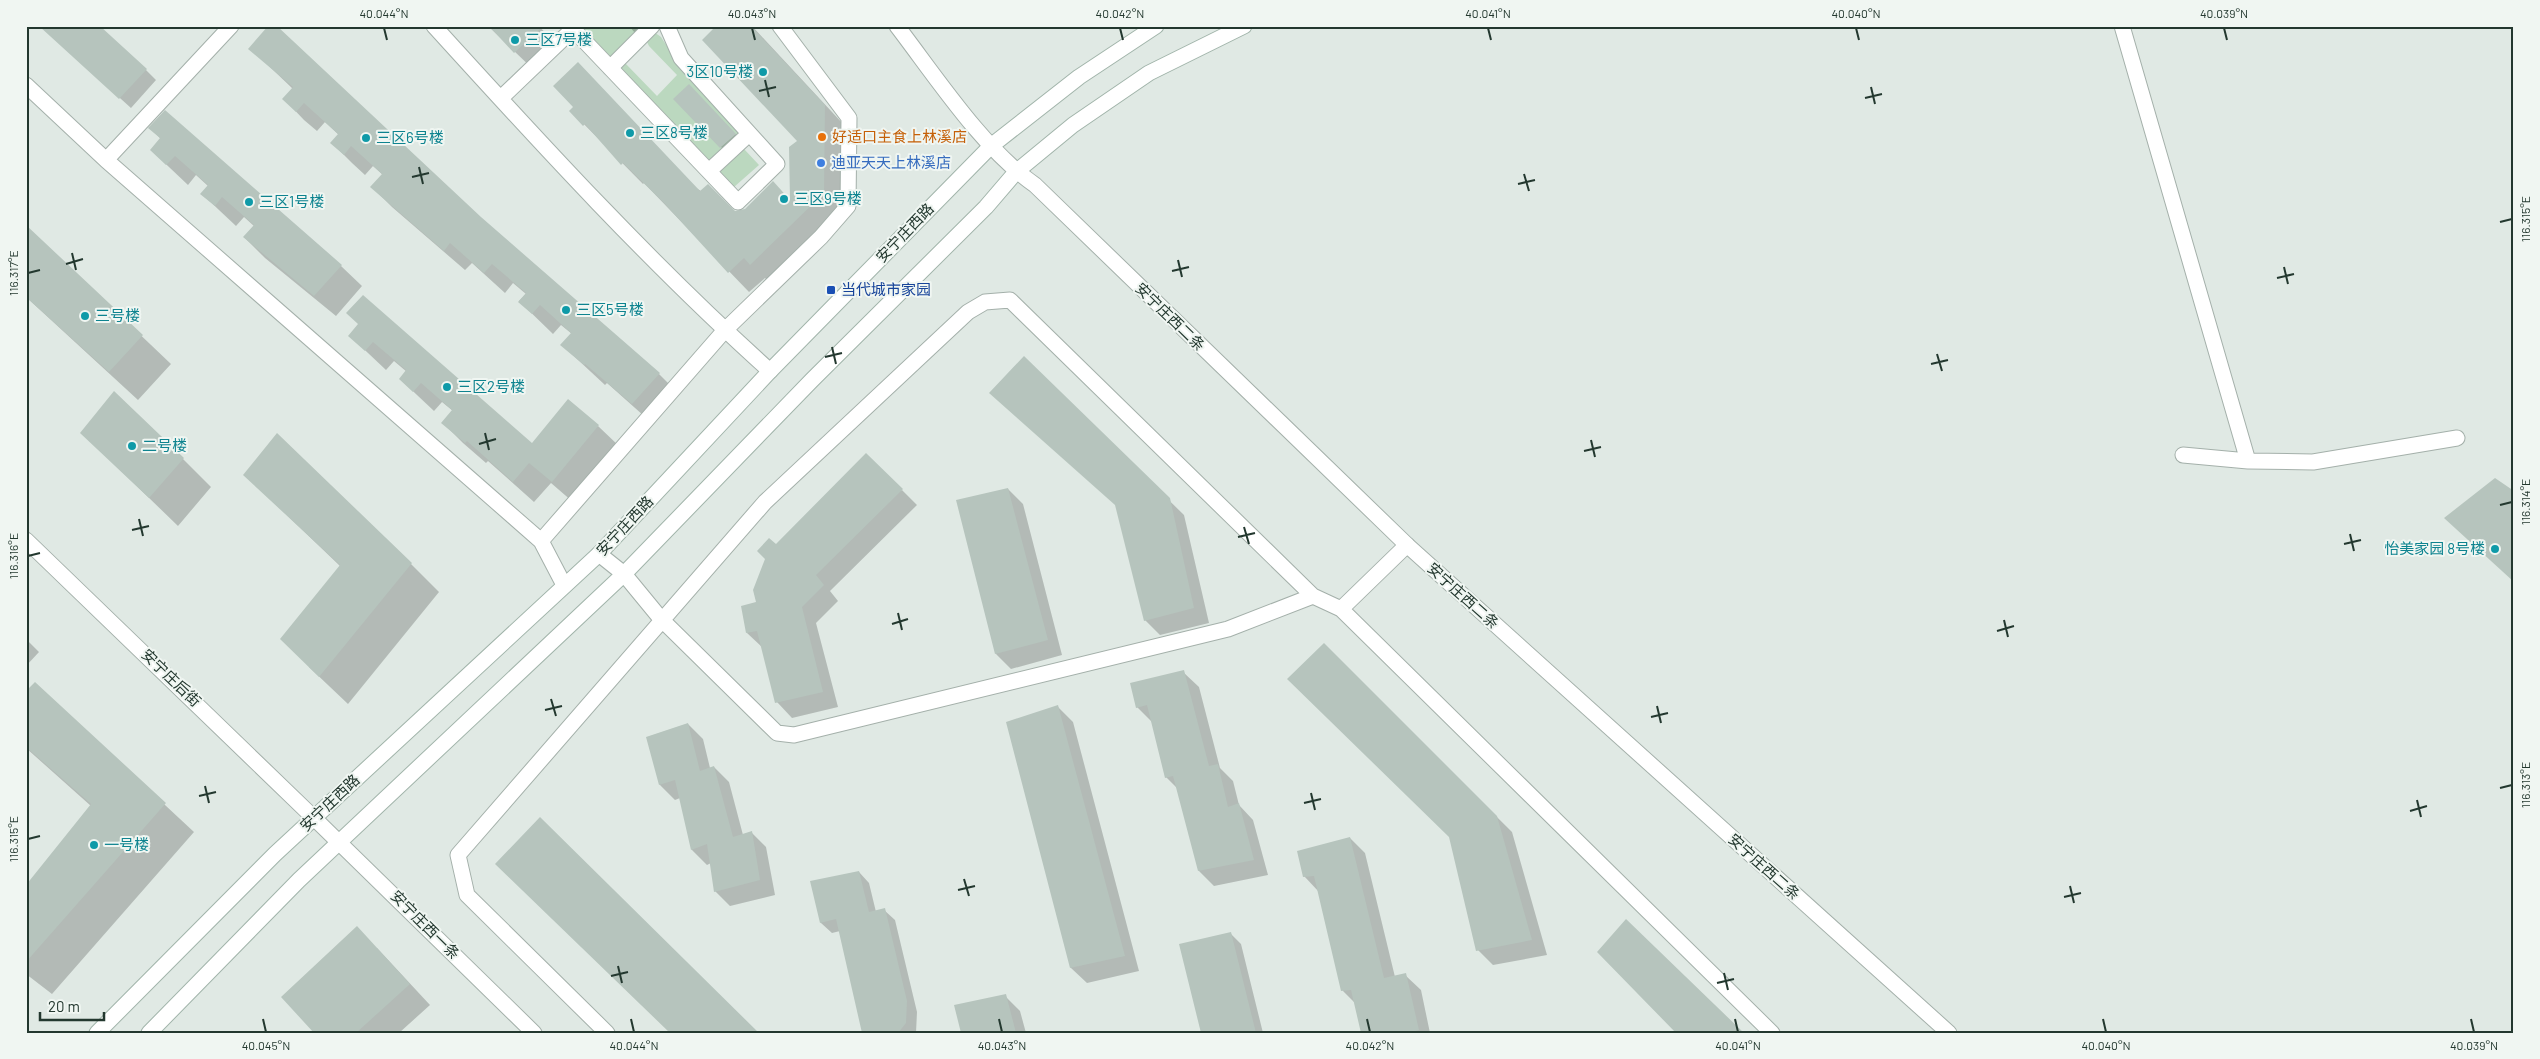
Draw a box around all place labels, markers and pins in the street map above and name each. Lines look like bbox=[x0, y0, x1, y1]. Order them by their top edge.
place label: 三区7号楼 bbox=[525, 30, 592, 48]
marker: 三区7号楼 bbox=[509, 34, 521, 46]
place label: 3区10号楼 bbox=[687, 62, 753, 80]
marker: 3区10号楼 bbox=[757, 66, 769, 78]
place label: 三区8号楼 bbox=[640, 123, 708, 141]
marker: 三区8号楼 bbox=[624, 127, 636, 139]
place label: 好适口主食上林溪店 bbox=[832, 127, 967, 145]
place label: 三区6号楼 bbox=[376, 128, 444, 146]
marker: 好适口主食上林溪店 bbox=[816, 131, 828, 143]
marker: 三区6号楼 bbox=[360, 132, 372, 144]
place label: 迪亚天天上林溪店 bbox=[831, 153, 951, 171]
marker: 迪亚天天上林溪店 bbox=[815, 157, 827, 169]
place label: 三区9号楼 bbox=[794, 189, 862, 207]
place label: 三区1号楼 bbox=[259, 192, 324, 210]
marker: 三区9号楼 bbox=[778, 193, 790, 205]
marker: 三区1号楼 bbox=[243, 196, 255, 208]
place label: 当代城市家园 bbox=[841, 280, 931, 298]
marker: 当代城市家园 bbox=[825, 284, 837, 296]
place label: 三区5号楼 bbox=[576, 300, 644, 318]
marker: 三区5号楼 bbox=[560, 304, 572, 316]
place label: 三号楼 bbox=[95, 306, 140, 324]
marker: 三号楼 bbox=[79, 310, 91, 322]
place label: 三区2号楼 bbox=[457, 377, 525, 395]
marker: 三区2号楼 bbox=[441, 381, 453, 393]
place label: 二号楼 bbox=[142, 436, 187, 454]
marker: 二号楼 bbox=[126, 440, 138, 452]
place label: 怡美家园 8号楼 bbox=[2384, 539, 2485, 557]
marker: 怡美家园 8号楼 bbox=[2489, 543, 2501, 555]
place label: 一号楼 bbox=[104, 835, 149, 853]
marker: 一号楼 bbox=[88, 839, 100, 851]

